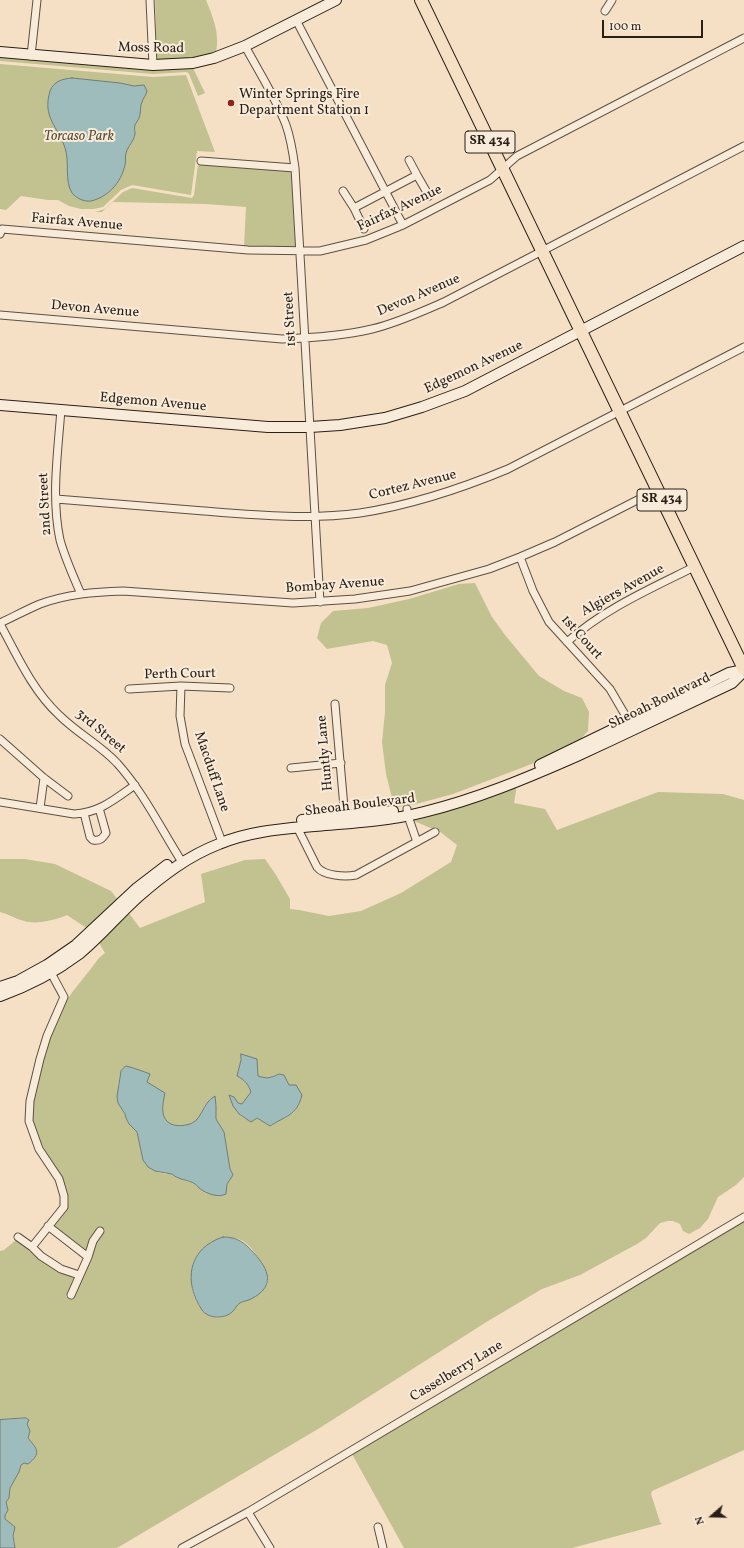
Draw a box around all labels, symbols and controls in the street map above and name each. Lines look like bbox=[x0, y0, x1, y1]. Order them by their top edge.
scale bar bbox=[604, 12, 705, 38]
text: 100 m bbox=[609, 19, 641, 35]
street label: Moss Road bbox=[118, 40, 184, 58]
place label: Winter Springs Fire Department Station 1 bbox=[239, 87, 369, 120]
marker: Winter Springs Fire Department Station 1 bbox=[226, 98, 236, 108]
park label: Torcaso Park bbox=[44, 129, 114, 145]
road number: SR 434 bbox=[465, 131, 515, 153]
street label: Fairfax Avenue bbox=[355, 182, 445, 236]
street label: Fairfax Avenue bbox=[31, 211, 123, 235]
street label: Devon Avenue bbox=[375, 271, 463, 321]
street label: 1st Street bbox=[281, 291, 301, 347]
street label: Devon Avenue bbox=[50, 298, 140, 322]
street label: Edgemon Avenue bbox=[422, 338, 526, 398]
street label: Edgemon Avenue bbox=[99, 390, 207, 416]
street label: Cortez Avenue bbox=[368, 467, 458, 505]
street label: 2nd Street bbox=[36, 472, 56, 536]
road number: SR 434 bbox=[637, 489, 687, 511]
street label: Algiers Avenue bbox=[578, 561, 668, 621]
street label: Bombay Avenue bbox=[285, 574, 385, 598]
street label: 1st Court bbox=[557, 612, 605, 664]
street label: Perth Court bbox=[144, 666, 216, 684]
street label: Sheoah Boulevard bbox=[606, 670, 714, 734]
street label: 3rd Street bbox=[71, 706, 129, 758]
street label: Huntly Lane bbox=[314, 714, 338, 792]
street label: Macduff Lane bbox=[189, 730, 233, 814]
street label: Sheoah Boulevard bbox=[304, 791, 416, 821]
street label: Casselberry Lane bbox=[408, 1338, 506, 1406]
north arrow bbox=[692, 1496, 732, 1536]
text: N bbox=[692, 1514, 709, 1527]

